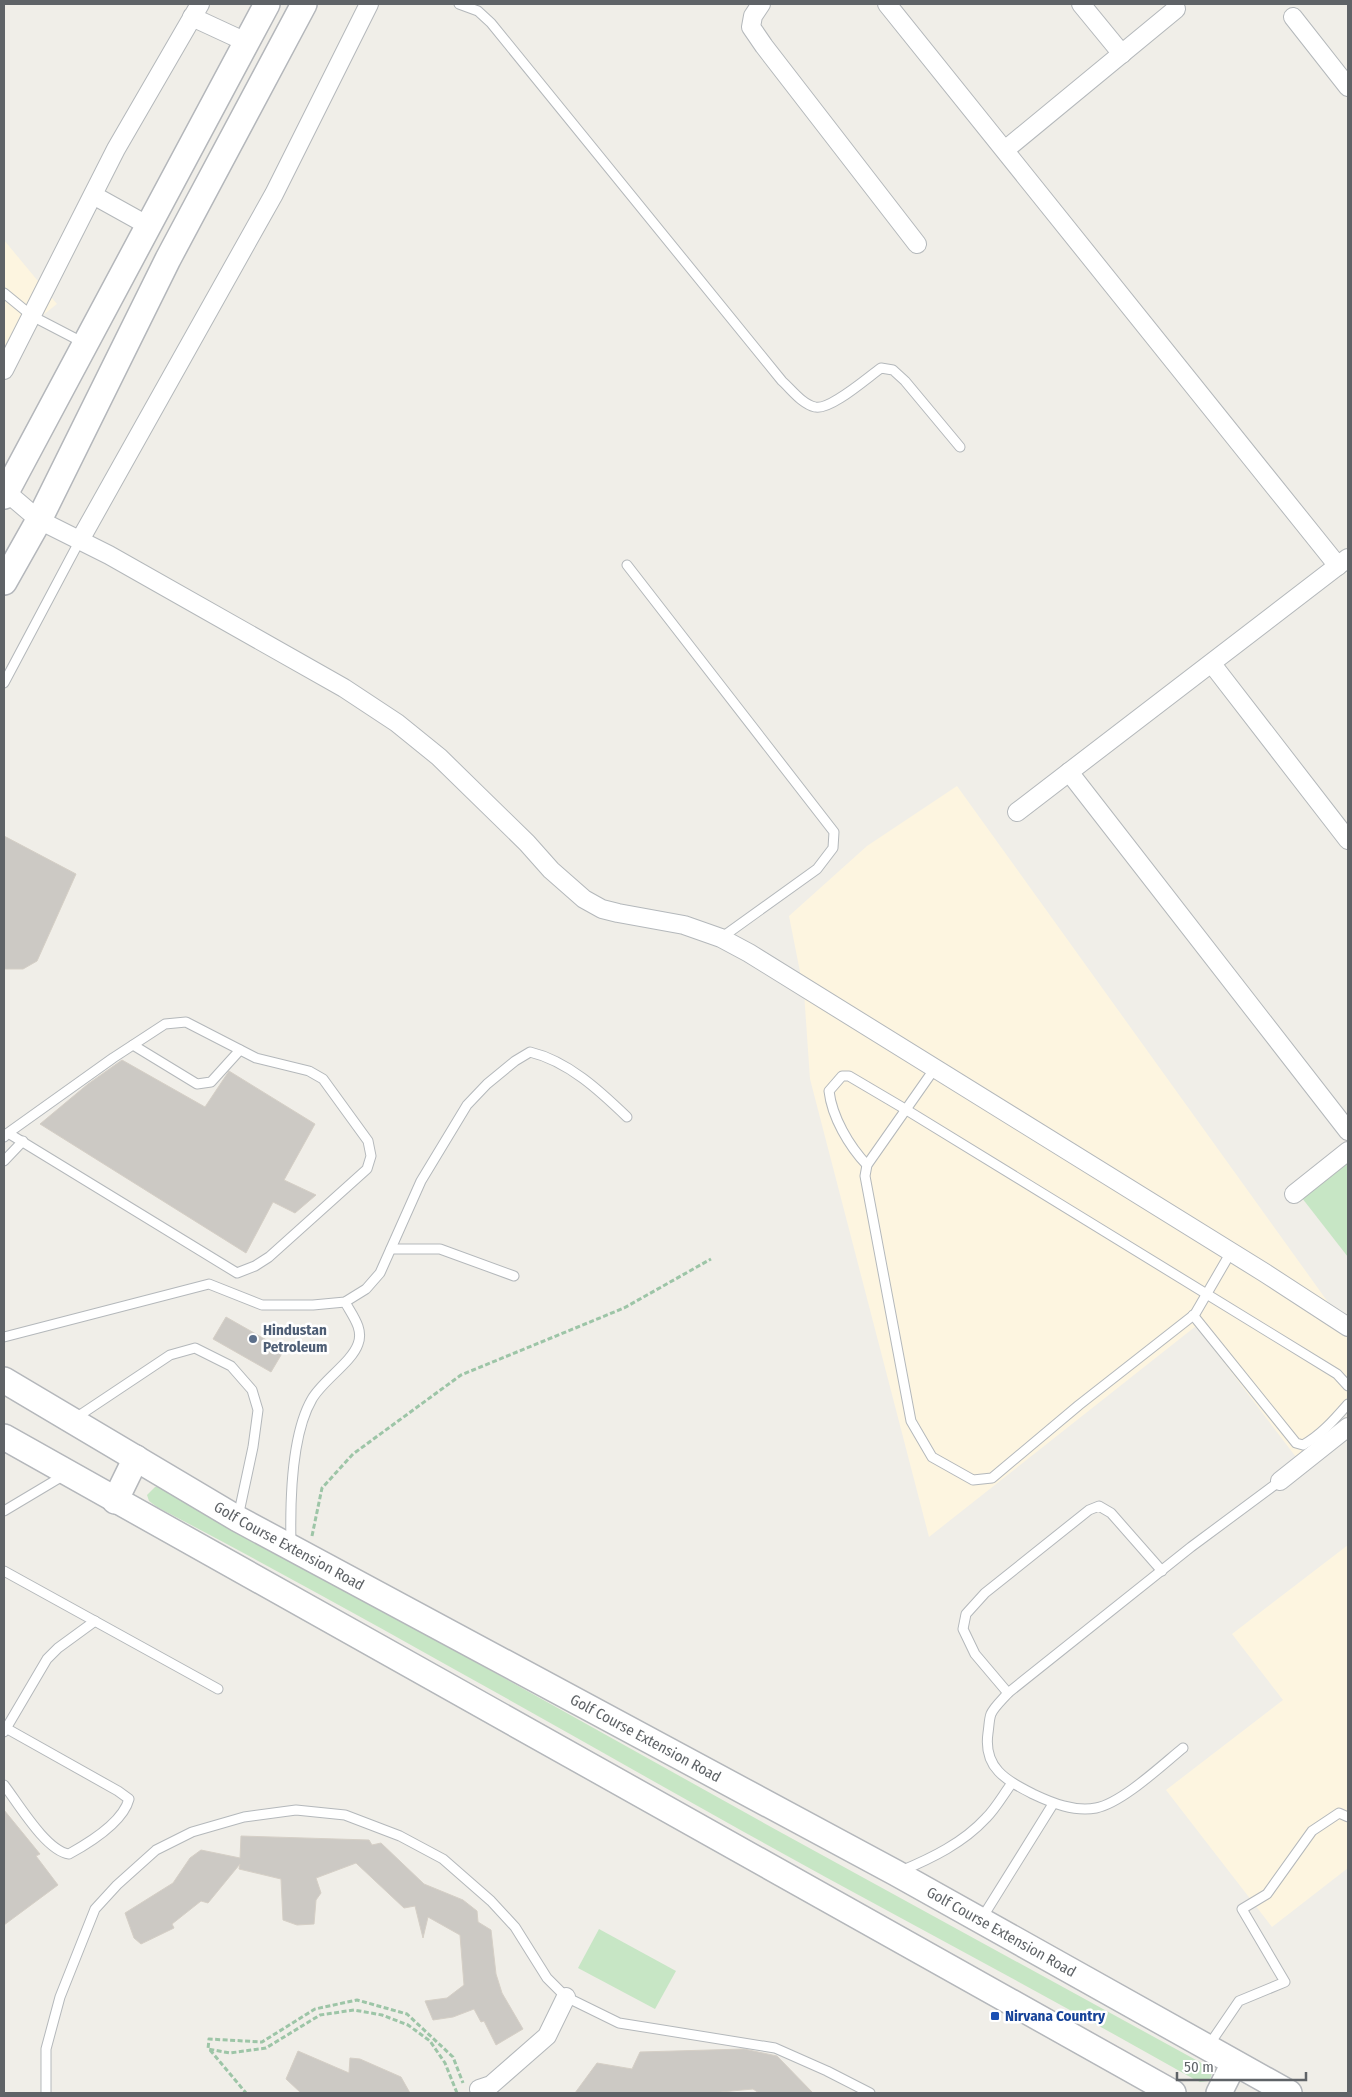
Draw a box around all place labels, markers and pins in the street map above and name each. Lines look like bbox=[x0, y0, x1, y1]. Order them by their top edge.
place label: Hindustan Petroleum bbox=[263, 1321, 328, 1356]
marker: Hindustan Petroleum bbox=[247, 1333, 259, 1345]
place label: Nirvana Country bbox=[1005, 2007, 1106, 2025]
marker: Nirvana Country bbox=[989, 2010, 1001, 2022]

